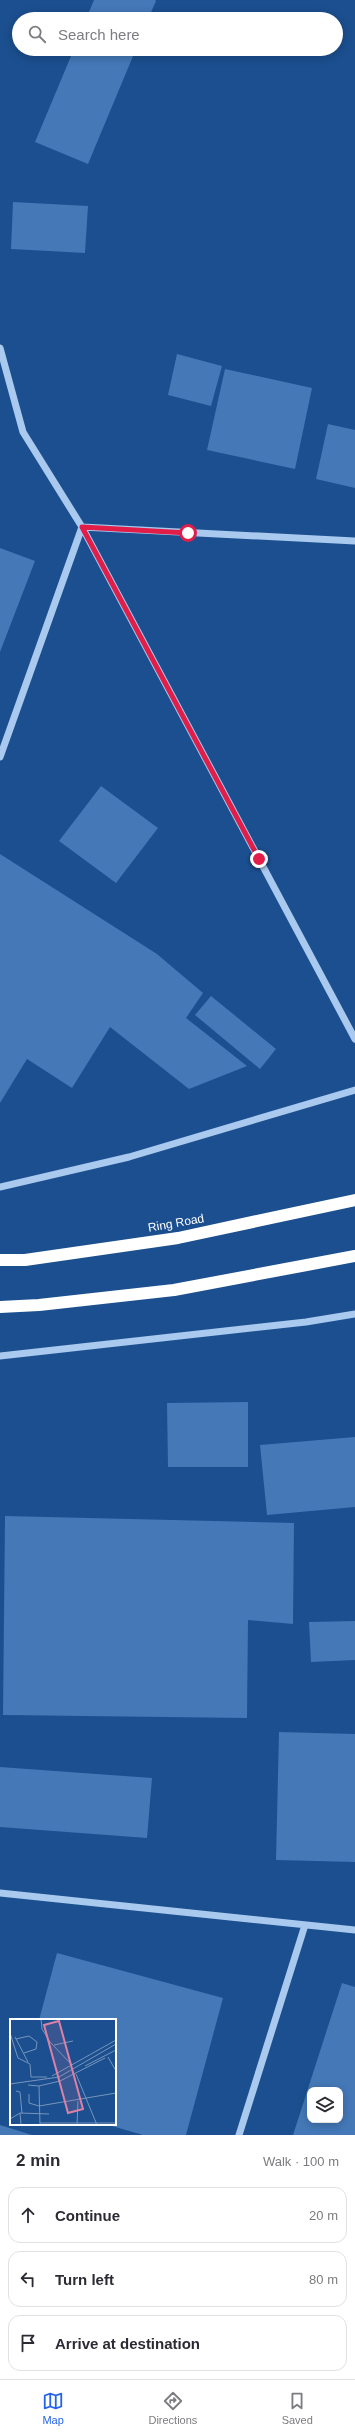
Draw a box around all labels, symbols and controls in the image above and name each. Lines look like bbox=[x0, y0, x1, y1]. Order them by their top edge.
search box bbox=[12, 12, 343, 56]
icon: search bbox=[26, 23, 48, 45]
text: Search here bbox=[58, 26, 140, 43]
route start bbox=[179, 524, 197, 542]
route end bbox=[250, 850, 268, 868]
street label: Ring Road bbox=[147, 1211, 205, 1235]
inset map bbox=[10, 2019, 116, 2125]
map controls bbox=[307, 2087, 343, 2123]
button: layers bbox=[307, 2087, 343, 2123]
text: 2 min bbox=[16, 2151, 60, 2170]
text: Walk · 100 m bbox=[263, 2154, 339, 2169]
icon: ahead bbox=[17, 2204, 39, 2226]
text: Continue bbox=[55, 2207, 120, 2224]
text: 20 m bbox=[309, 2208, 338, 2223]
icon: left bbox=[17, 2268, 39, 2290]
text: Turn left bbox=[55, 2271, 114, 2288]
text: 80 m bbox=[309, 2272, 338, 2287]
icon: arrive bbox=[17, 2332, 39, 2354]
text: Arrive at destination bbox=[55, 2335, 200, 2352]
tab: Map bbox=[42, 2390, 64, 2426]
tab: Directions bbox=[148, 2390, 197, 2426]
tab: Saved bbox=[282, 2390, 313, 2426]

